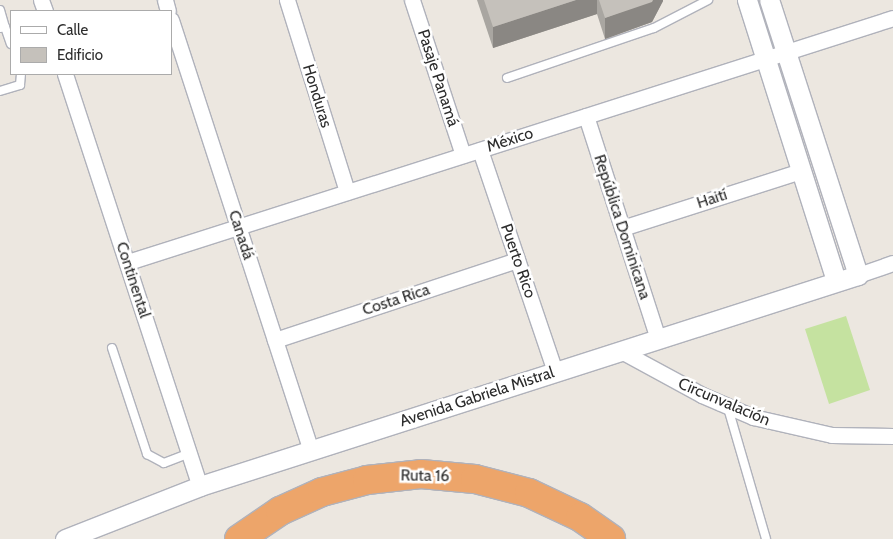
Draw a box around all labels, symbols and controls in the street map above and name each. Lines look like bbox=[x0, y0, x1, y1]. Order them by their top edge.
legend bbox=[10, 10, 172, 75]
text: Calle bbox=[57, 21, 88, 39]
street label: Pasaje Panamá bbox=[413, 27, 463, 129]
text: Edificio bbox=[57, 46, 103, 64]
street label: Honduras bbox=[298, 62, 336, 130]
street label: México bbox=[484, 123, 536, 157]
street label: República Dominicana bbox=[590, 152, 654, 302]
street label: Haití bbox=[694, 185, 730, 213]
street label: Canadá bbox=[224, 208, 258, 262]
street label: Puerto Rico bbox=[496, 221, 540, 301]
street label: Continental bbox=[112, 240, 154, 320]
street label: Costa Rica bbox=[360, 280, 432, 320]
street label: Avenida Gabriela Mistral bbox=[397, 363, 557, 431]
street label: Circunvalación bbox=[675, 374, 773, 430]
street label: Ruta 16 bbox=[400, 466, 450, 486]

